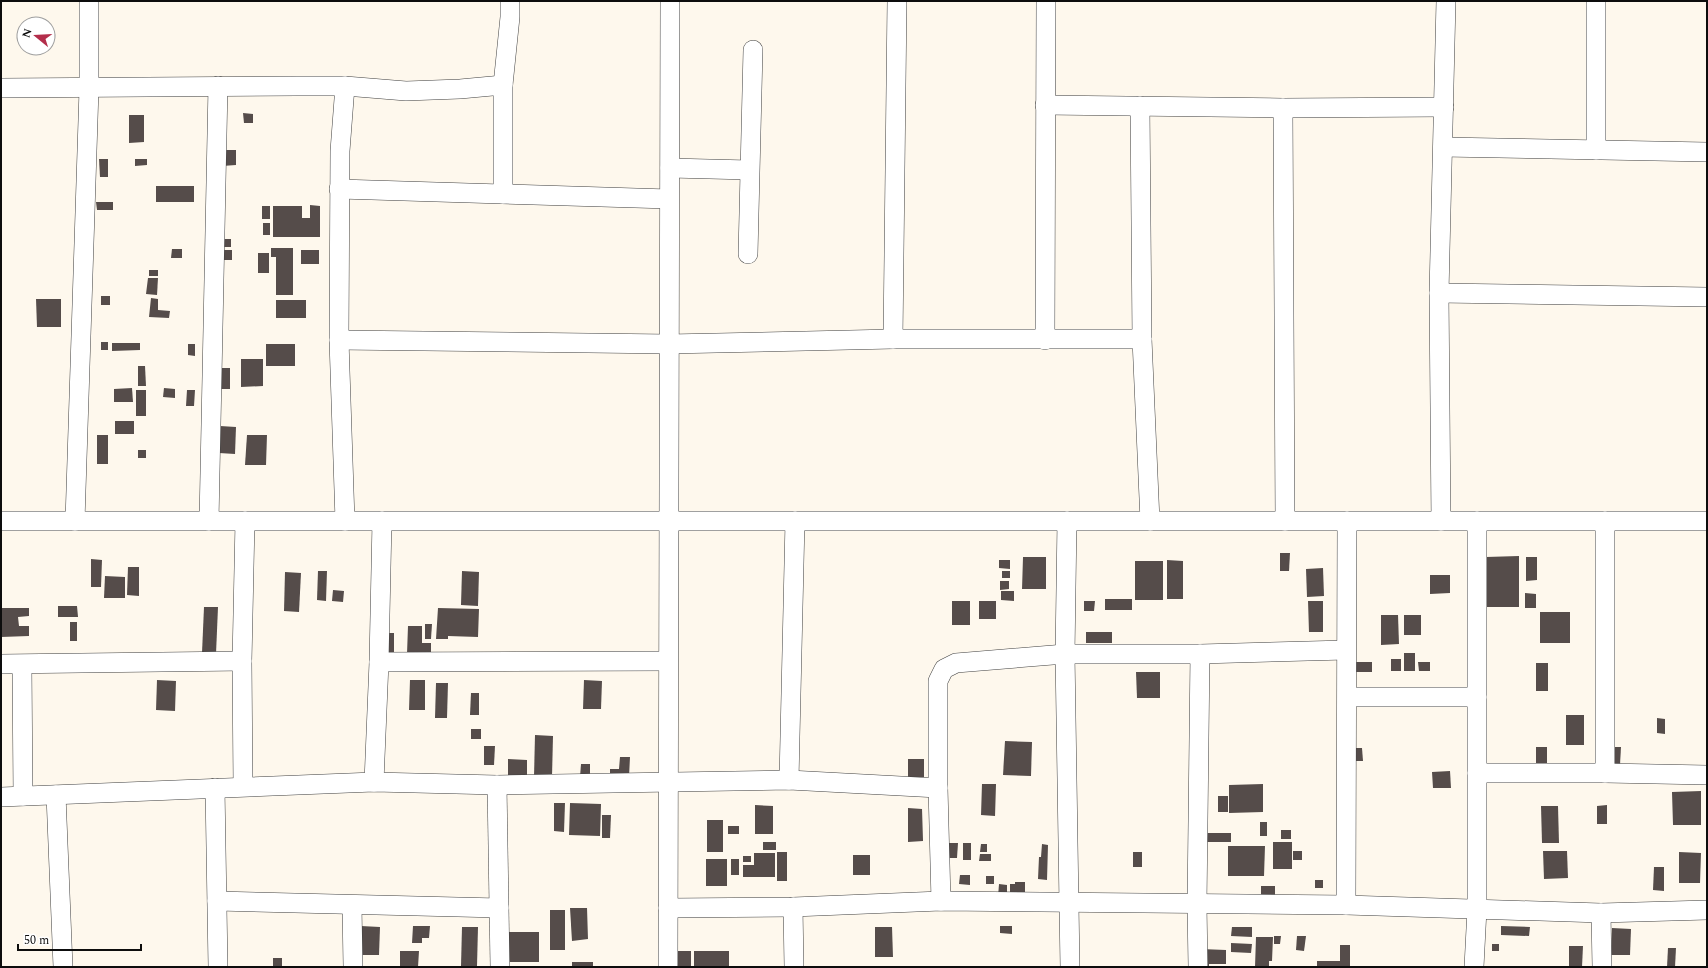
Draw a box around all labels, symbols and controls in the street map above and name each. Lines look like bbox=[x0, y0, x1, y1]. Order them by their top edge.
north arrow bbox=[16, 16, 56, 56]
text: N bbox=[17, 26, 36, 40]
scale bar bbox=[18, 926, 141, 952]
text: 50 m bbox=[24, 931, 49, 950]

